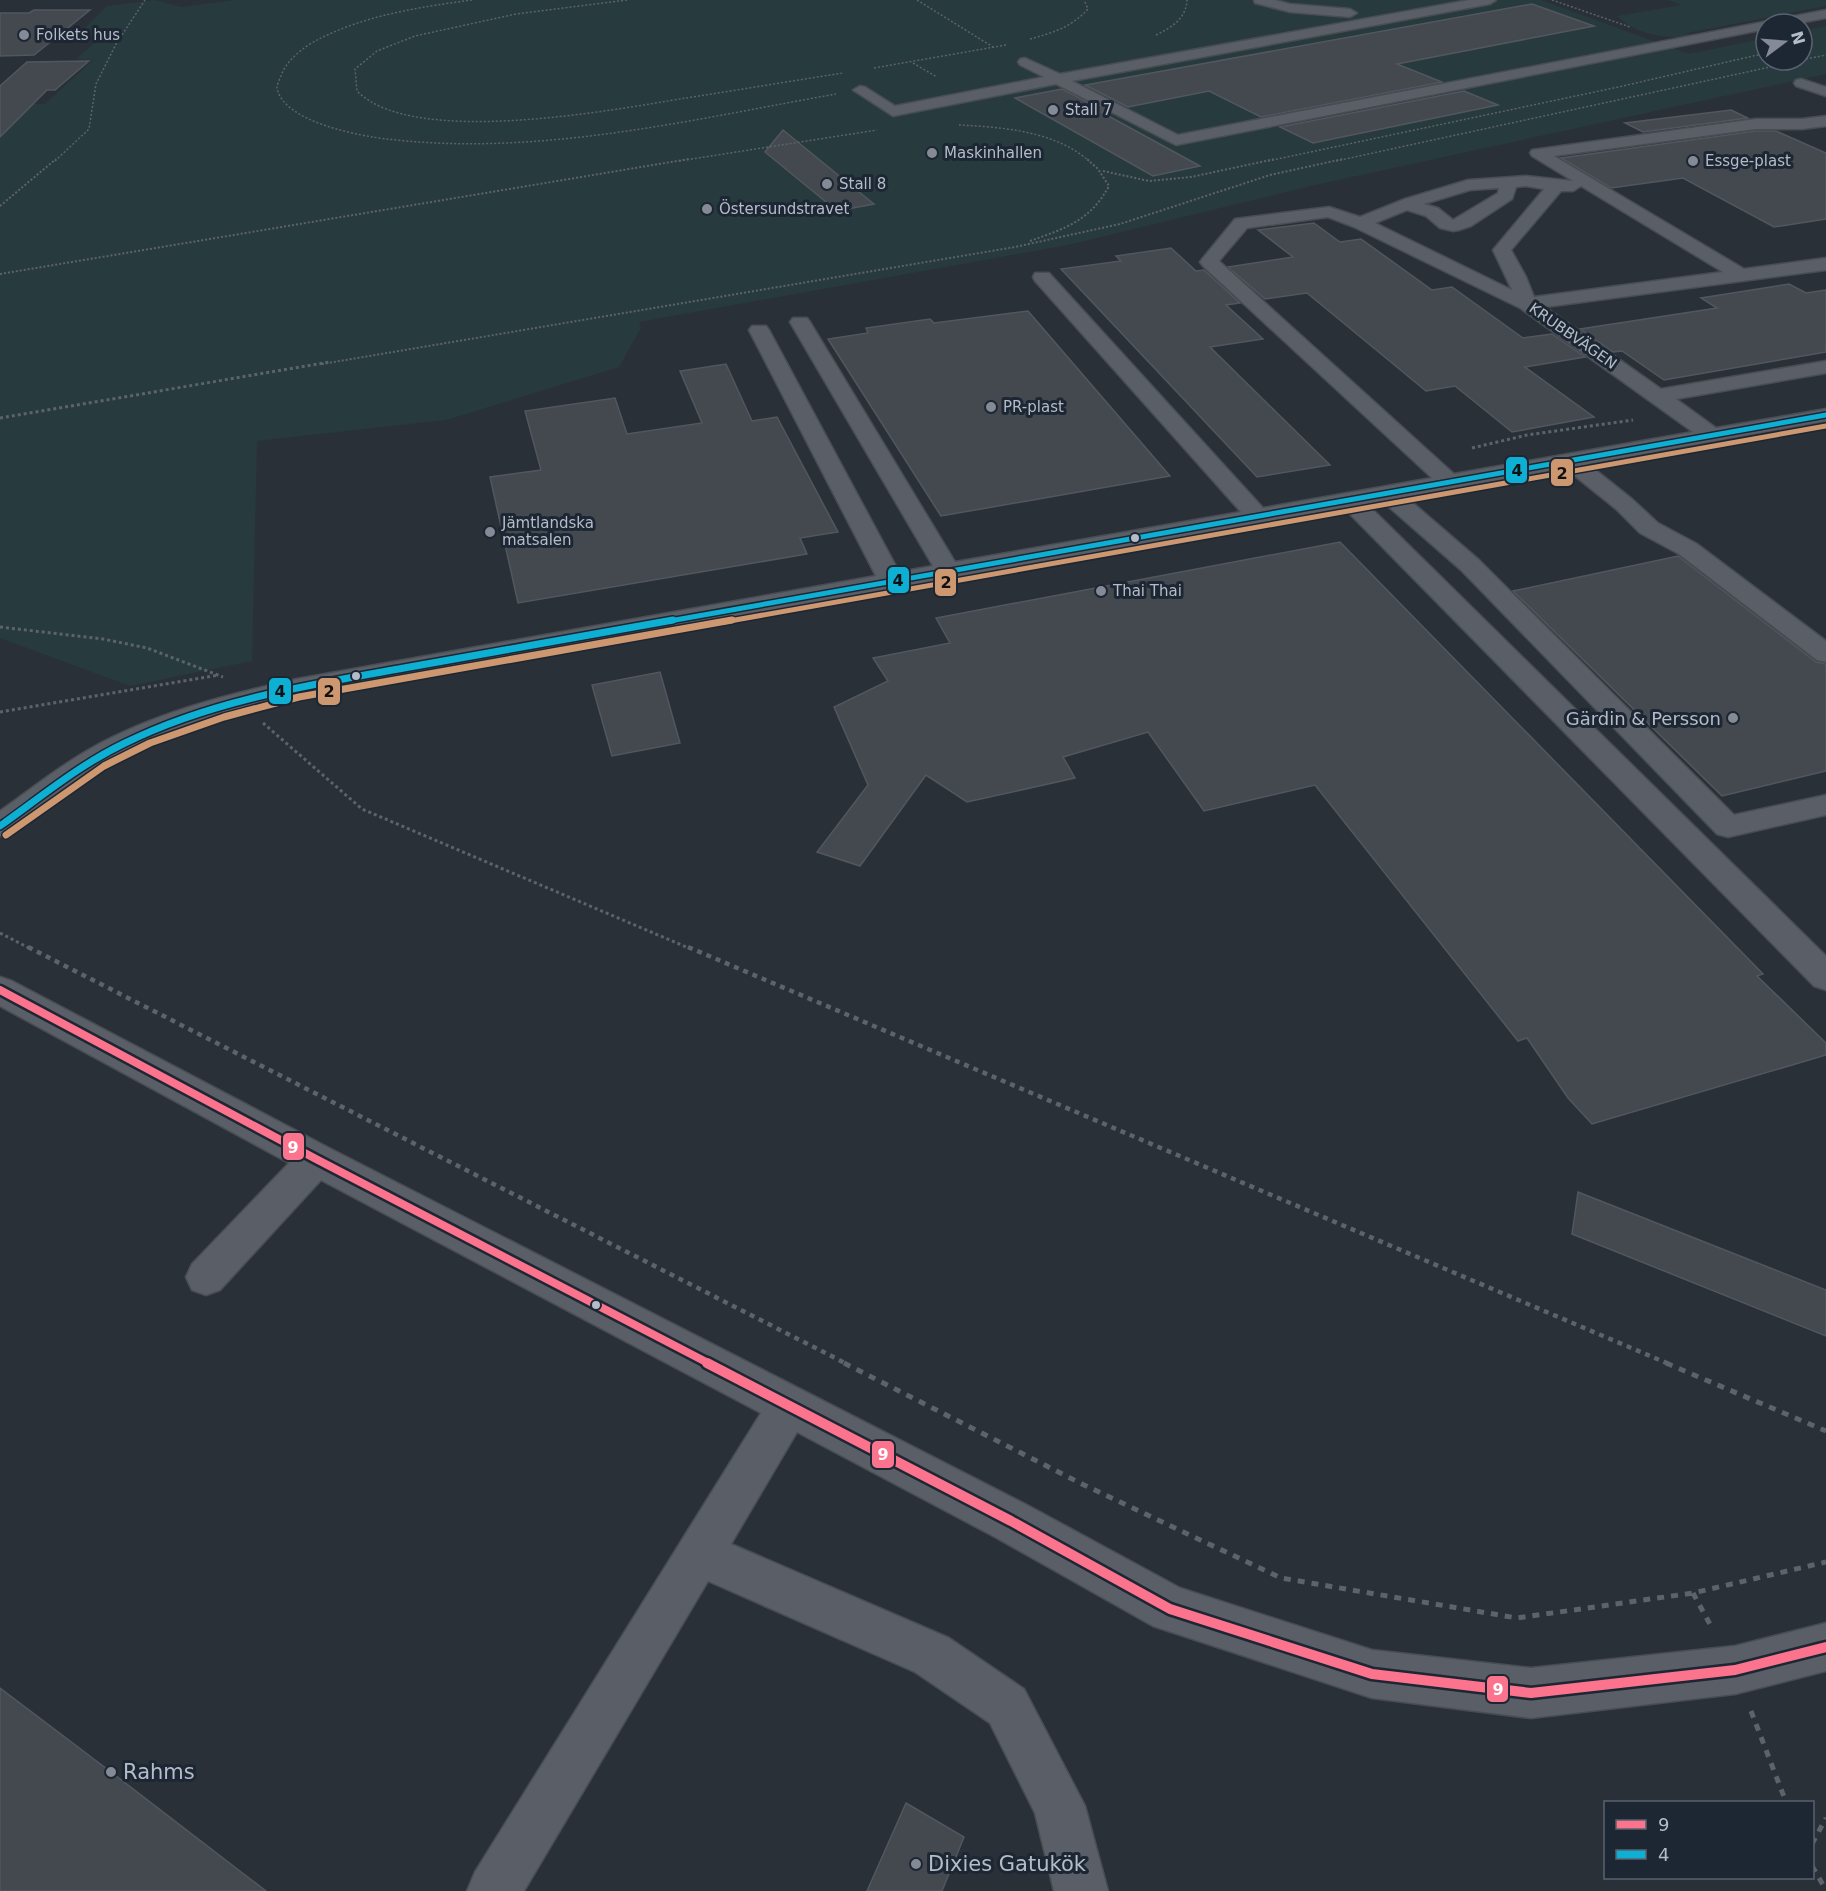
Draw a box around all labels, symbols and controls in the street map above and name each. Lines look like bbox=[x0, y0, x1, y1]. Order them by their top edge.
north arrow bbox=[1754, 12, 1814, 72]
place label: Folkets hus bbox=[36, 26, 120, 44]
marker: Folkets hus bbox=[17, 28, 31, 42]
text: N bbox=[1787, 29, 1809, 47]
place label: Stall 7 bbox=[1065, 101, 1112, 119]
marker: Stall 7 bbox=[1046, 103, 1060, 117]
place label: Maskinhallen bbox=[944, 144, 1042, 162]
marker: Maskinhallen bbox=[925, 146, 939, 160]
place label: Essge-plast bbox=[1705, 152, 1791, 170]
marker: Essge-plast bbox=[1686, 154, 1700, 168]
place label: Stall 8 bbox=[839, 175, 886, 193]
marker: Stall 8 bbox=[820, 177, 834, 191]
place label: Östersundstravet bbox=[719, 199, 849, 218]
marker: Östersundstravet bbox=[700, 202, 714, 216]
street label: KRUBBVÄGEN bbox=[1526, 298, 1621, 373]
place label: PR-plast bbox=[1003, 398, 1064, 416]
marker: PR-plast bbox=[984, 400, 998, 414]
line badge: 4 bbox=[1505, 456, 1528, 484]
line badge: 2 bbox=[1550, 458, 1574, 487]
text: 4 bbox=[1511, 461, 1523, 480]
text: 2 bbox=[1556, 464, 1568, 483]
place label: Jämtlandska matsalen bbox=[501, 514, 594, 549]
marker: Jämtlandska matsalen bbox=[483, 525, 497, 539]
unlabelled marker bbox=[1129, 532, 1141, 544]
line badge: 4 bbox=[887, 566, 910, 594]
line badge: 2 bbox=[934, 568, 957, 597]
text: 4 bbox=[892, 571, 904, 590]
text: 2 bbox=[940, 573, 952, 592]
place label: Thai Thai bbox=[1112, 582, 1182, 600]
marker: Thai Thai bbox=[1094, 584, 1108, 598]
unlabelled marker bbox=[350, 670, 362, 682]
line badge: 4 bbox=[268, 677, 292, 705]
line badge: 2 bbox=[317, 677, 341, 706]
text: 4 bbox=[274, 682, 286, 701]
text: 2 bbox=[323, 682, 335, 701]
place label: Gärdin & Persson bbox=[1566, 708, 1721, 729]
marker: Gärdin & Persson bbox=[1726, 711, 1740, 725]
line badge: 9 bbox=[282, 1132, 305, 1161]
text: 9 bbox=[287, 1138, 299, 1157]
unlabelled marker bbox=[590, 1299, 602, 1311]
line badge: 9 bbox=[871, 1440, 895, 1469]
text: 9 bbox=[877, 1445, 889, 1464]
line badge: 9 bbox=[1486, 1675, 1509, 1703]
text: 9 bbox=[1492, 1680, 1504, 1699]
place label: Rahms bbox=[123, 1760, 195, 1784]
marker: Rahms bbox=[104, 1765, 118, 1779]
legend bbox=[1604, 1801, 1814, 1879]
text: 9 bbox=[1658, 1814, 1669, 1835]
text: 4 bbox=[1658, 1844, 1669, 1865]
place label: Dixies Gatukök bbox=[928, 1852, 1087, 1876]
marker: Dixies Gatukök bbox=[909, 1857, 923, 1871]

